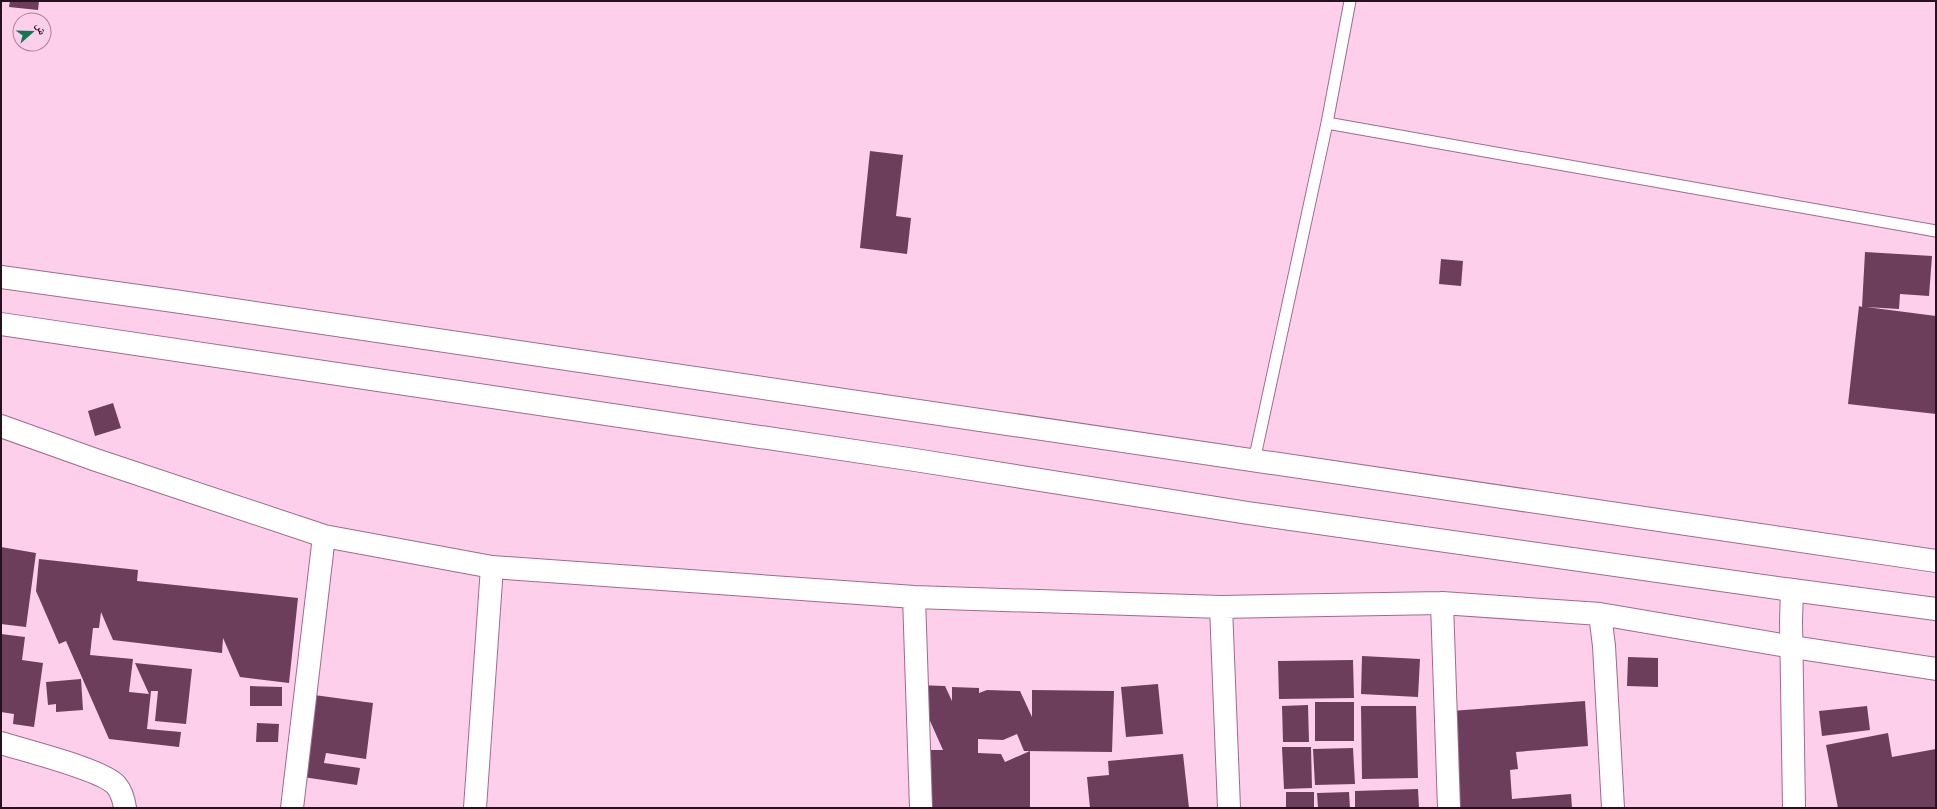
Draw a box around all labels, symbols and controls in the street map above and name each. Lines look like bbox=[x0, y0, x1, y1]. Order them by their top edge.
north arrow bbox=[12, 12, 52, 52]
text: ش bbox=[32, 21, 49, 37]

